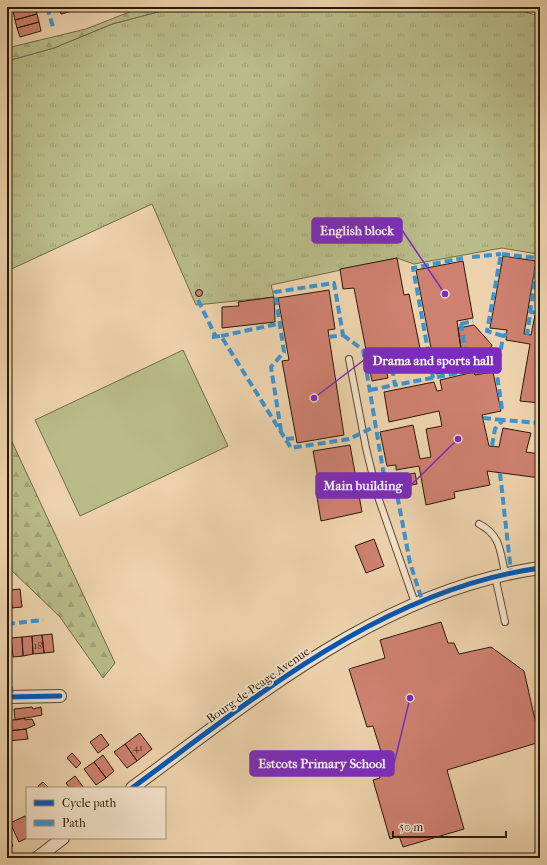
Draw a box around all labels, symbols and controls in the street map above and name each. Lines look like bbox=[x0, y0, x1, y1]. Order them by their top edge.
callout: English block bbox=[312, 218, 402, 243]
text: English block bbox=[320, 223, 395, 239]
callout: Drama and sports hall bbox=[364, 348, 501, 373]
text: Drama and sports hall bbox=[372, 353, 494, 369]
callout: Main building bbox=[316, 473, 411, 498]
text: Main building bbox=[323, 478, 404, 494]
house number: 18 bbox=[34, 640, 42, 652]
street label: Bourg-de-Peage Avenue bbox=[204, 644, 312, 726]
house number: 41 bbox=[133, 742, 143, 754]
callout: Estcots Primary School bbox=[250, 751, 394, 776]
text: Estcots Primary School bbox=[258, 756, 386, 772]
legend bbox=[26, 787, 166, 839]
text: Cycle path bbox=[62, 796, 117, 810]
scale bar bbox=[393, 813, 506, 839]
text: Path bbox=[62, 816, 86, 830]
text: 50 m bbox=[399, 820, 423, 834]

